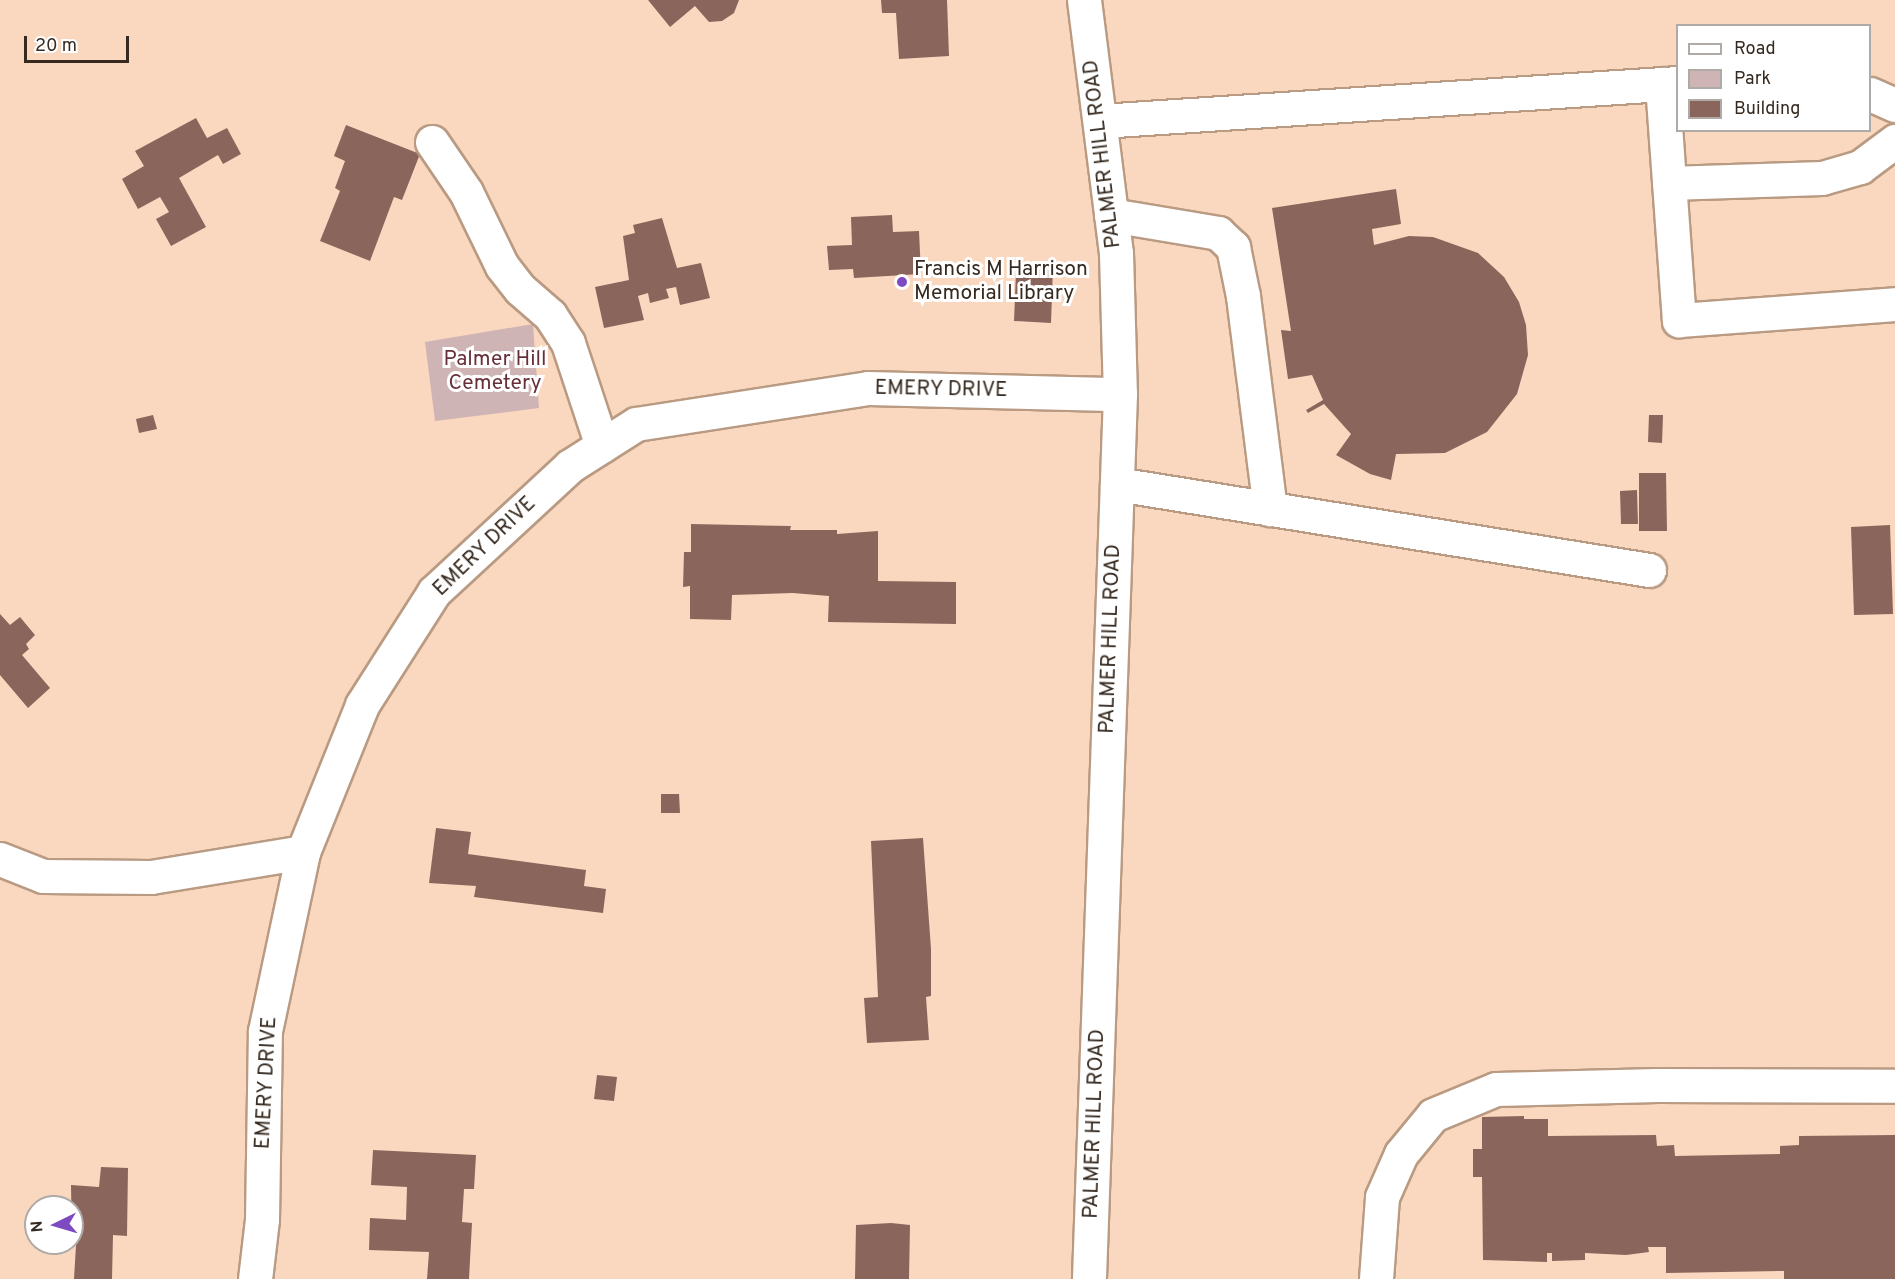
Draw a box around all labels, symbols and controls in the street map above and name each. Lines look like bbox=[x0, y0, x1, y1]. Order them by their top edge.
scale bar bbox=[27, 24, 132, 62]
legend bbox=[1676, 24, 1871, 132]
text: 20 m bbox=[35, 35, 77, 58]
text: Road bbox=[1734, 38, 1776, 61]
street label: PALMER HILL ROAD bbox=[1079, 58, 1127, 250]
text: Park bbox=[1734, 68, 1771, 91]
text: Building bbox=[1734, 98, 1800, 121]
place label: Francis M Harrison Memorial Library bbox=[914, 257, 1088, 307]
marker: Francis M Harrison Memorial Library bbox=[895, 275, 909, 289]
park label: Palmer Hill Cemetery bbox=[443, 347, 547, 397]
street label: EMERY DRIVE bbox=[874, 376, 1008, 404]
street label: EMERY DRIVE bbox=[428, 492, 542, 602]
street label: PALMER HILL ROAD bbox=[1095, 544, 1127, 734]
street label: EMERY DRIVE bbox=[251, 1016, 283, 1150]
street label: PALMER HILL ROAD bbox=[1079, 1029, 1111, 1219]
north arrow bbox=[24, 1195, 84, 1255]
text: N bbox=[28, 1220, 49, 1233]

